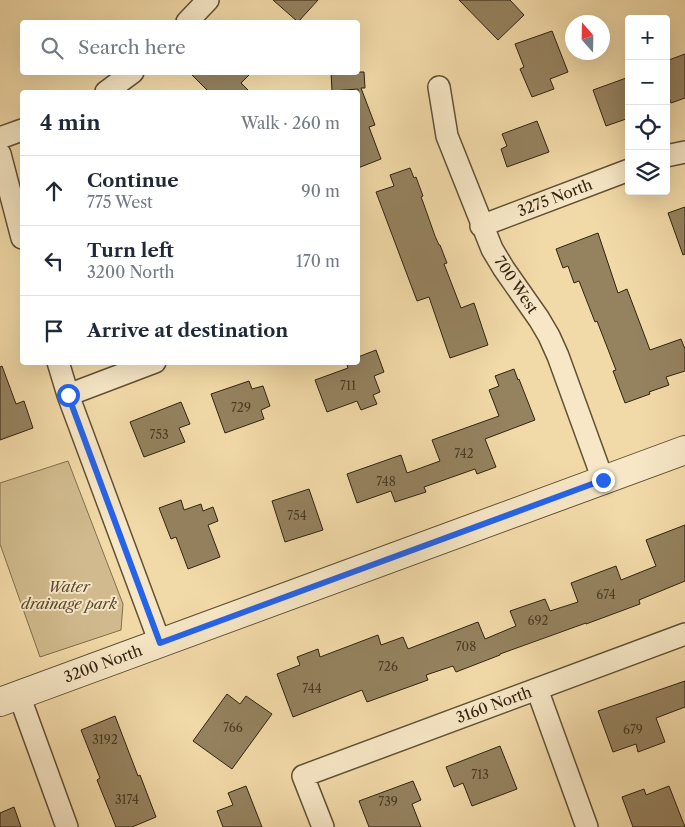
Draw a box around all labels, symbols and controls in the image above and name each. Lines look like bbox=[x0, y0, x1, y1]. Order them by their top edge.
north arrow bbox=[565, 15, 610, 60]
map controls bbox=[625, 15, 670, 195]
button: + bbox=[625, 15, 670, 60]
search box bbox=[20, 20, 360, 75]
icon: search bbox=[38, 34, 66, 62]
text: Search here bbox=[78, 36, 186, 59]
button: − bbox=[625, 60, 670, 105]
button: locate bbox=[625, 105, 670, 150]
text: 4 min bbox=[40, 110, 101, 135]
text: Walk · 260 m bbox=[241, 113, 340, 133]
button: layers bbox=[625, 150, 670, 195]
text: Continue bbox=[87, 169, 179, 192]
street label: 3275 North bbox=[515, 174, 595, 220]
icon: ahead bbox=[40, 177, 68, 205]
text: 90 m bbox=[301, 181, 340, 201]
text: 775 West bbox=[87, 192, 153, 212]
text: Turn left bbox=[87, 239, 174, 262]
icon: left bbox=[40, 247, 68, 275]
text: 170 m bbox=[296, 251, 340, 271]
street label: 700 West bbox=[490, 252, 543, 318]
text: 3200 North bbox=[87, 262, 175, 282]
icon: arrive bbox=[40, 317, 68, 345]
text: Arrive at destination bbox=[87, 319, 288, 342]
house number: 711 bbox=[340, 378, 356, 393]
route start bbox=[57, 384, 80, 407]
house number: 729 bbox=[231, 400, 251, 415]
house number: 753 bbox=[149, 427, 169, 442]
house number: 742 bbox=[454, 446, 474, 461]
route end bbox=[592, 469, 615, 492]
house number: 748 bbox=[376, 474, 396, 489]
house number: 754 bbox=[287, 508, 307, 523]
park label: Water drainage park bbox=[21, 577, 117, 613]
house number: 674 bbox=[596, 587, 616, 602]
house number: 692 bbox=[528, 613, 549, 628]
house number: 708 bbox=[456, 639, 476, 654]
street label: 3200 North bbox=[61, 640, 145, 686]
house number: 726 bbox=[378, 659, 398, 674]
house number: 744 bbox=[302, 681, 322, 696]
street label: 3160 North bbox=[453, 682, 535, 727]
house number: 766 bbox=[223, 720, 243, 735]
house number: 679 bbox=[623, 722, 643, 737]
house number: 3192 bbox=[92, 732, 118, 747]
house number: 713 bbox=[471, 767, 489, 782]
house number: 3174 bbox=[115, 792, 139, 807]
house number: 739 bbox=[378, 794, 398, 809]

